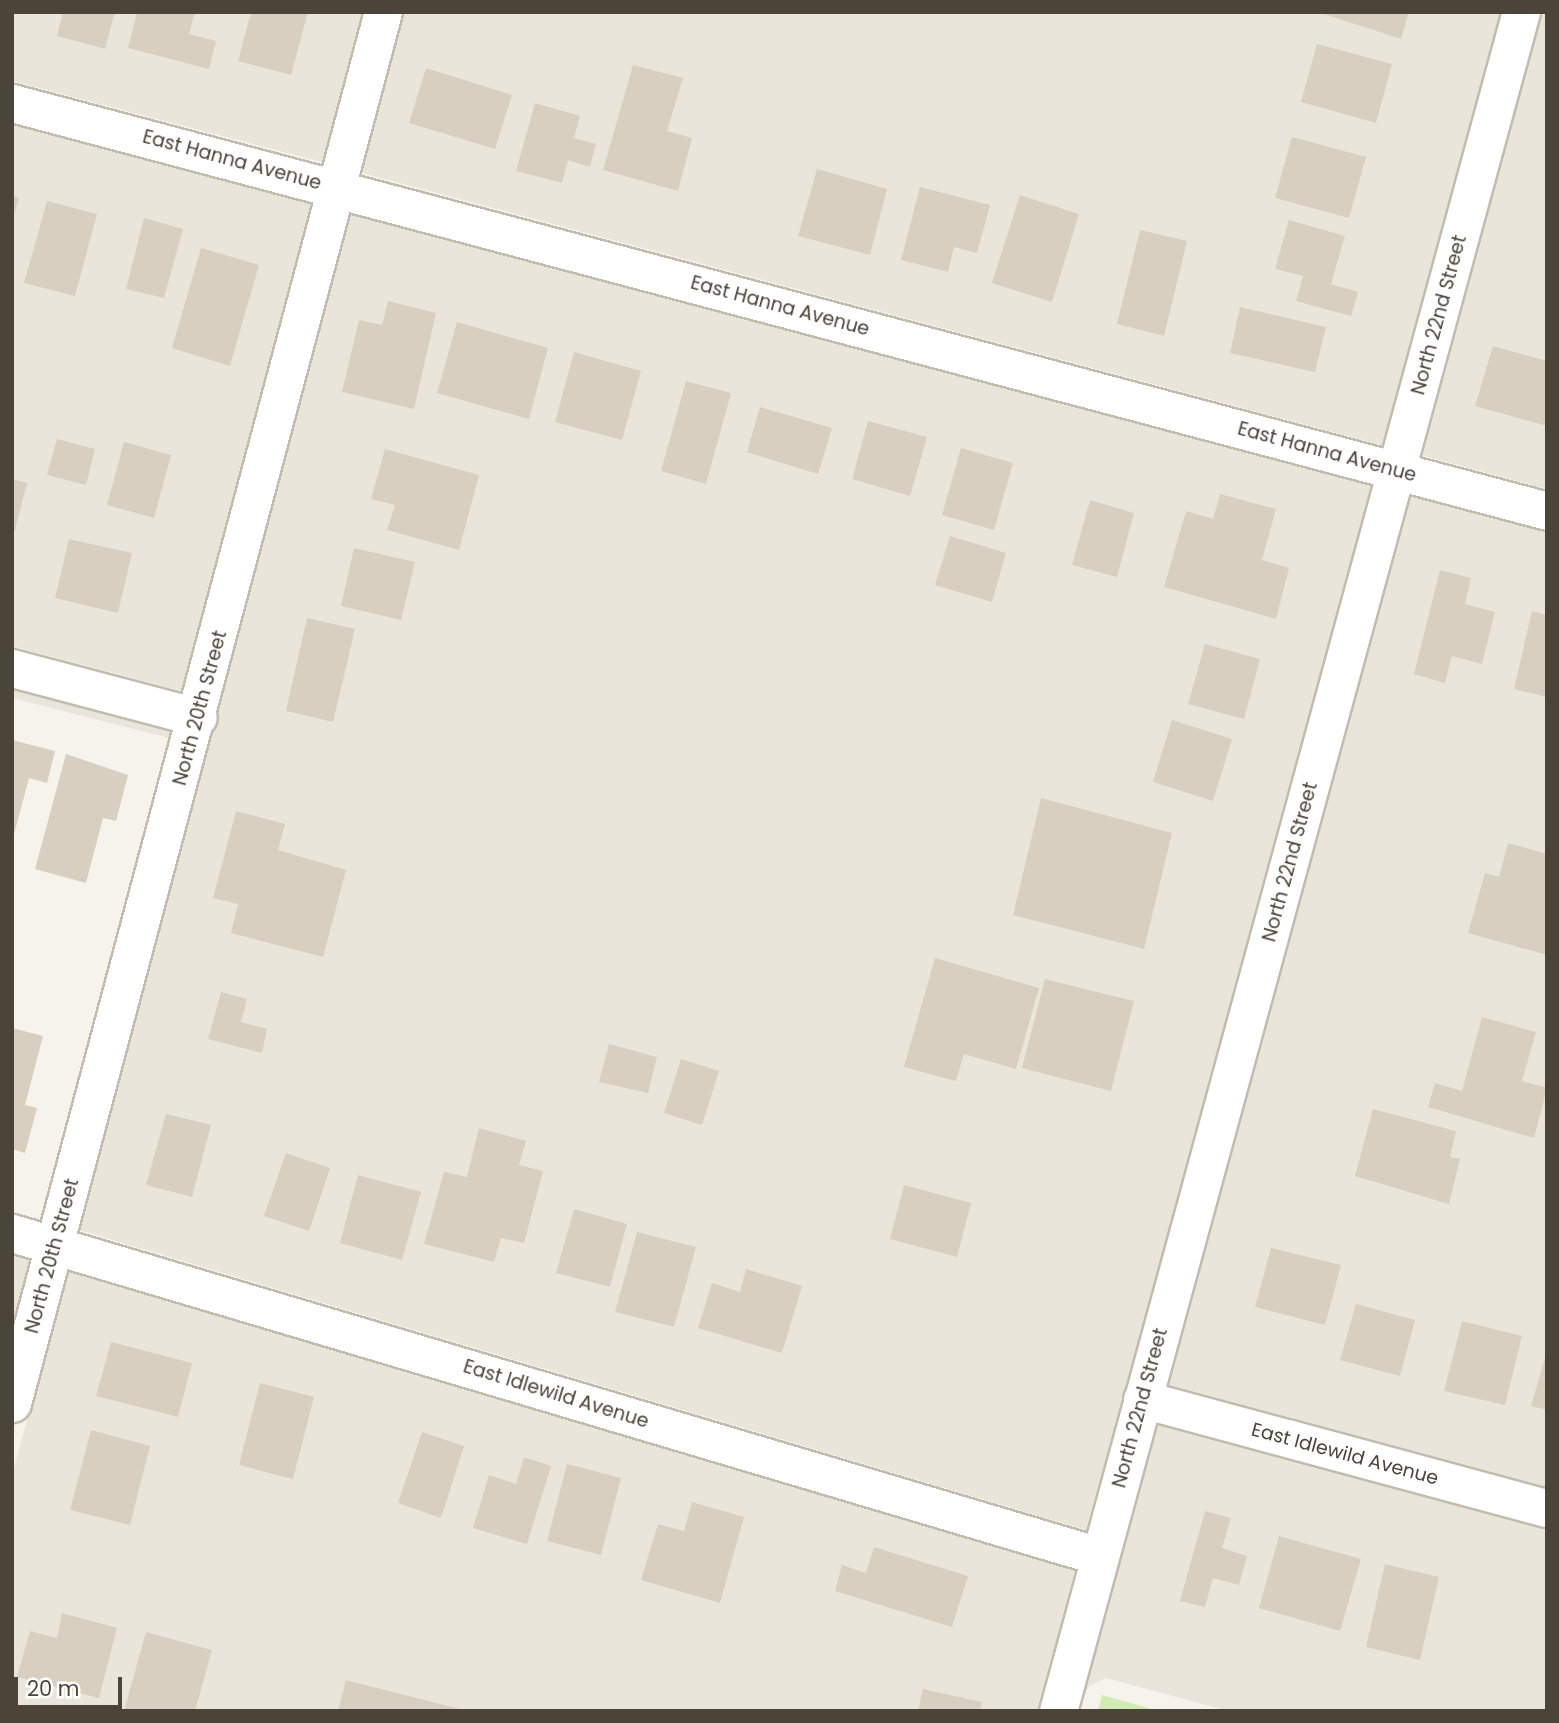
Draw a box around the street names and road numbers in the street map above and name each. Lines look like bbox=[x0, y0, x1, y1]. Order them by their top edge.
street label: East Hanna Avenue bbox=[140, 125, 324, 195]
street label: North 22nd Street bbox=[1407, 233, 1471, 397]
street label: East Hanna Avenue bbox=[688, 271, 872, 341]
street label: East Hanna Avenue bbox=[1235, 417, 1419, 487]
street label: North 20th Street bbox=[168, 628, 232, 788]
street label: North 22nd Street bbox=[1258, 780, 1322, 944]
street label: North 20th Street bbox=[20, 1176, 84, 1336]
street label: North 22nd Street bbox=[1108, 1326, 1172, 1490]
street label: East Idlewild Avenue bbox=[461, 1355, 651, 1433]
street label: East Idlewild Avenue bbox=[1249, 1418, 1441, 1490]

